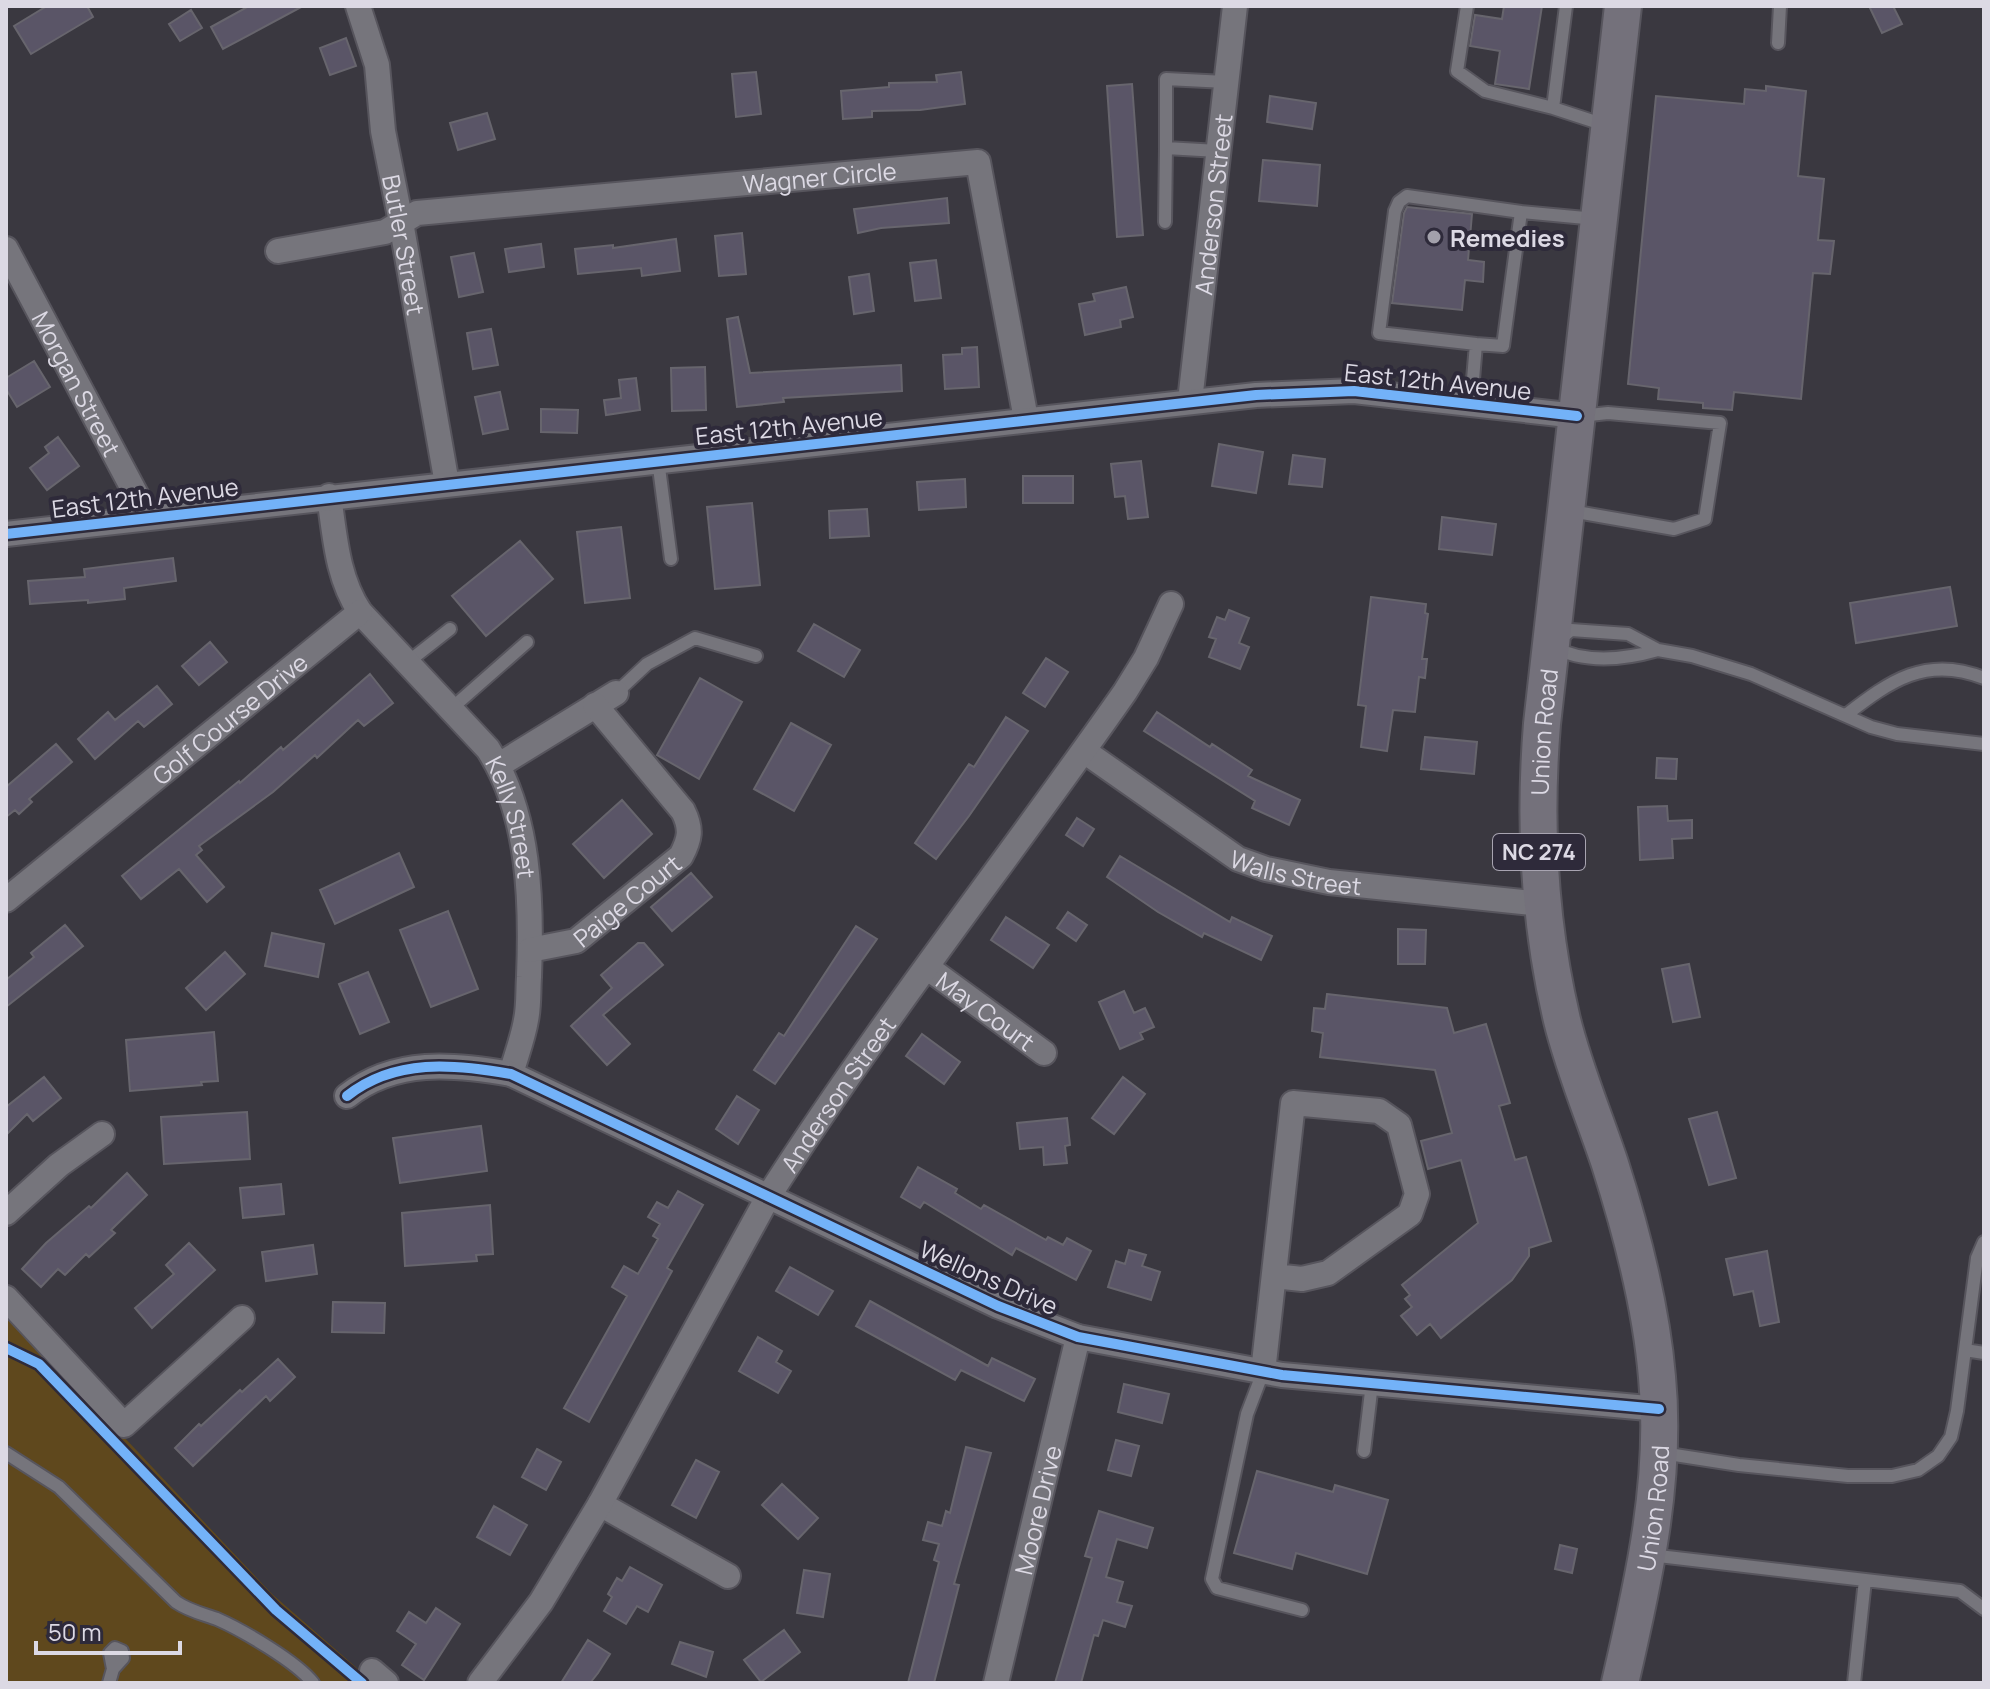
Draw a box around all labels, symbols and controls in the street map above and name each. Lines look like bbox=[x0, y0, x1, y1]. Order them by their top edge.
street label: Anderson Street bbox=[1186, 112, 1239, 297]
street label: Wagner Circle bbox=[741, 153, 898, 200]
street label: Butler Street bbox=[375, 172, 434, 318]
place label: Remedies bbox=[1450, 221, 1565, 254]
marker: Remedies bbox=[1425, 228, 1443, 246]
street label: Morgan Street bbox=[25, 305, 129, 462]
street label: East 12th Avenue bbox=[1343, 355, 1533, 407]
street label: East 12th Avenue bbox=[694, 400, 884, 452]
street label: East 12th Avenue bbox=[50, 469, 240, 525]
street label: Golf Course Drive bbox=[145, 645, 314, 791]
street label: Union Road bbox=[1522, 667, 1565, 796]
street label: Kelly Street bbox=[479, 750, 544, 880]
road number: NC 274 bbox=[1493, 834, 1585, 870]
street label: Walls Street bbox=[1226, 841, 1363, 902]
street label: Paige Court bbox=[566, 846, 687, 954]
street label: May Court bbox=[930, 963, 1042, 1058]
street label: Anderson Street bbox=[772, 1009, 902, 1178]
street label: Wellons Drive bbox=[915, 1232, 1063, 1322]
street label: Moore Drive bbox=[1006, 1442, 1068, 1578]
street label: Union Road bbox=[1628, 1444, 1676, 1574]
scale bar bbox=[36, 1605, 180, 1655]
text: 50 m bbox=[48, 1615, 102, 1648]

